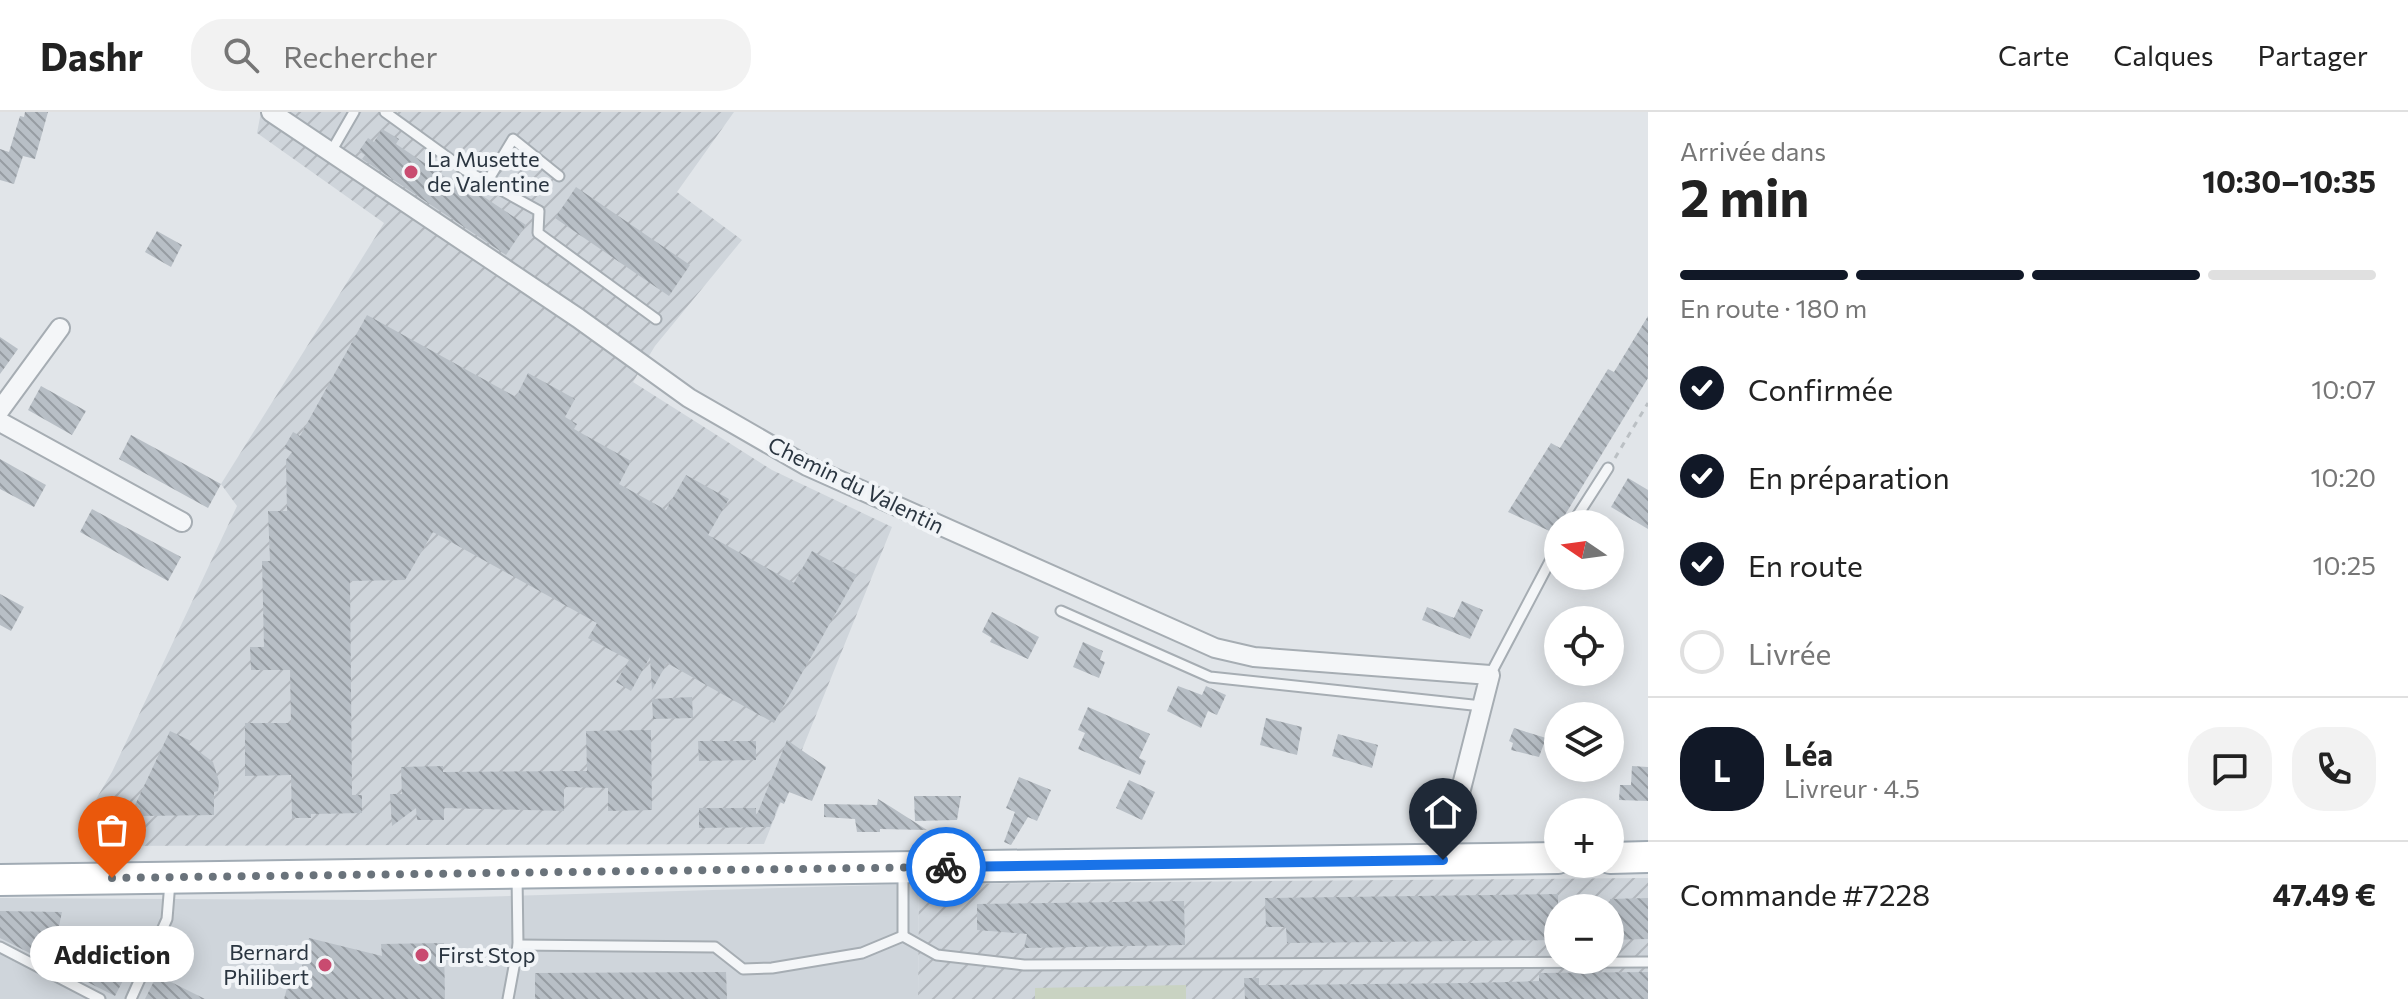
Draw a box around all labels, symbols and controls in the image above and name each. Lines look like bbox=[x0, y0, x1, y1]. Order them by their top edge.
search box bbox=[191, 19, 751, 91]
text: Dashr bbox=[40, 32, 143, 79]
icon: search bbox=[219, 33, 263, 77]
text: Rechercher bbox=[283, 37, 437, 74]
text: Carte bbox=[1998, 38, 2069, 72]
text: Calques bbox=[2113, 38, 2214, 72]
text: Partager bbox=[2258, 38, 2368, 72]
text: Arrivée dans bbox=[1680, 135, 1826, 166]
place label: La Musette de Valentine bbox=[427, 145, 550, 197]
text: 10:30–10:35 bbox=[2202, 162, 2376, 199]
marker: La Musette de Valentine bbox=[402, 163, 420, 181]
text: 2 min bbox=[1680, 164, 1809, 228]
text: En route · 180 m bbox=[1680, 292, 1867, 323]
icon: check bbox=[1680, 366, 1724, 410]
text: Confirmée bbox=[1748, 370, 1893, 407]
text: 10:07 bbox=[2311, 373, 2376, 404]
street label: Chemin du Valentin bbox=[764, 430, 949, 539]
icon: check bbox=[1680, 454, 1724, 498]
text: En préparation bbox=[1748, 458, 1950, 495]
text: 10:20 bbox=[2310, 461, 2376, 492]
north arrow bbox=[1544, 510, 1624, 590]
map controls bbox=[1544, 510, 1624, 974]
icon: check bbox=[1680, 542, 1724, 586]
text: En route bbox=[1748, 546, 1863, 583]
text: 10:25 bbox=[2312, 549, 2376, 580]
button: locate bbox=[1544, 606, 1624, 686]
text: Livrée bbox=[1748, 634, 1831, 671]
button: layers bbox=[1544, 702, 1624, 782]
button: chat bbox=[2188, 727, 2272, 811]
button: phone bbox=[2292, 727, 2376, 811]
text: Léa bbox=[1784, 735, 1833, 772]
text: L bbox=[1713, 751, 1731, 788]
text: Livreur · 4.5 bbox=[1784, 772, 1920, 803]
pin bbox=[1409, 778, 1477, 860]
icon: home bbox=[1421, 790, 1465, 834]
pin bbox=[78, 796, 146, 878]
button: + bbox=[1544, 798, 1624, 878]
icon: bag bbox=[90, 808, 134, 852]
courier bbox=[906, 827, 986, 907]
icon: bike bbox=[924, 845, 968, 889]
text: Commande #7228 bbox=[1680, 875, 1930, 912]
text: 47.49 € bbox=[2273, 875, 2376, 912]
button: − bbox=[1544, 894, 1624, 974]
callout: Addiction bbox=[30, 926, 194, 982]
text: Addiction bbox=[53, 938, 171, 969]
place label: Bernard Philibert bbox=[223, 938, 309, 990]
place label: First Stop bbox=[438, 941, 536, 968]
marker: First Stop bbox=[413, 946, 431, 964]
marker: Bernard Philibert bbox=[316, 956, 334, 974]

